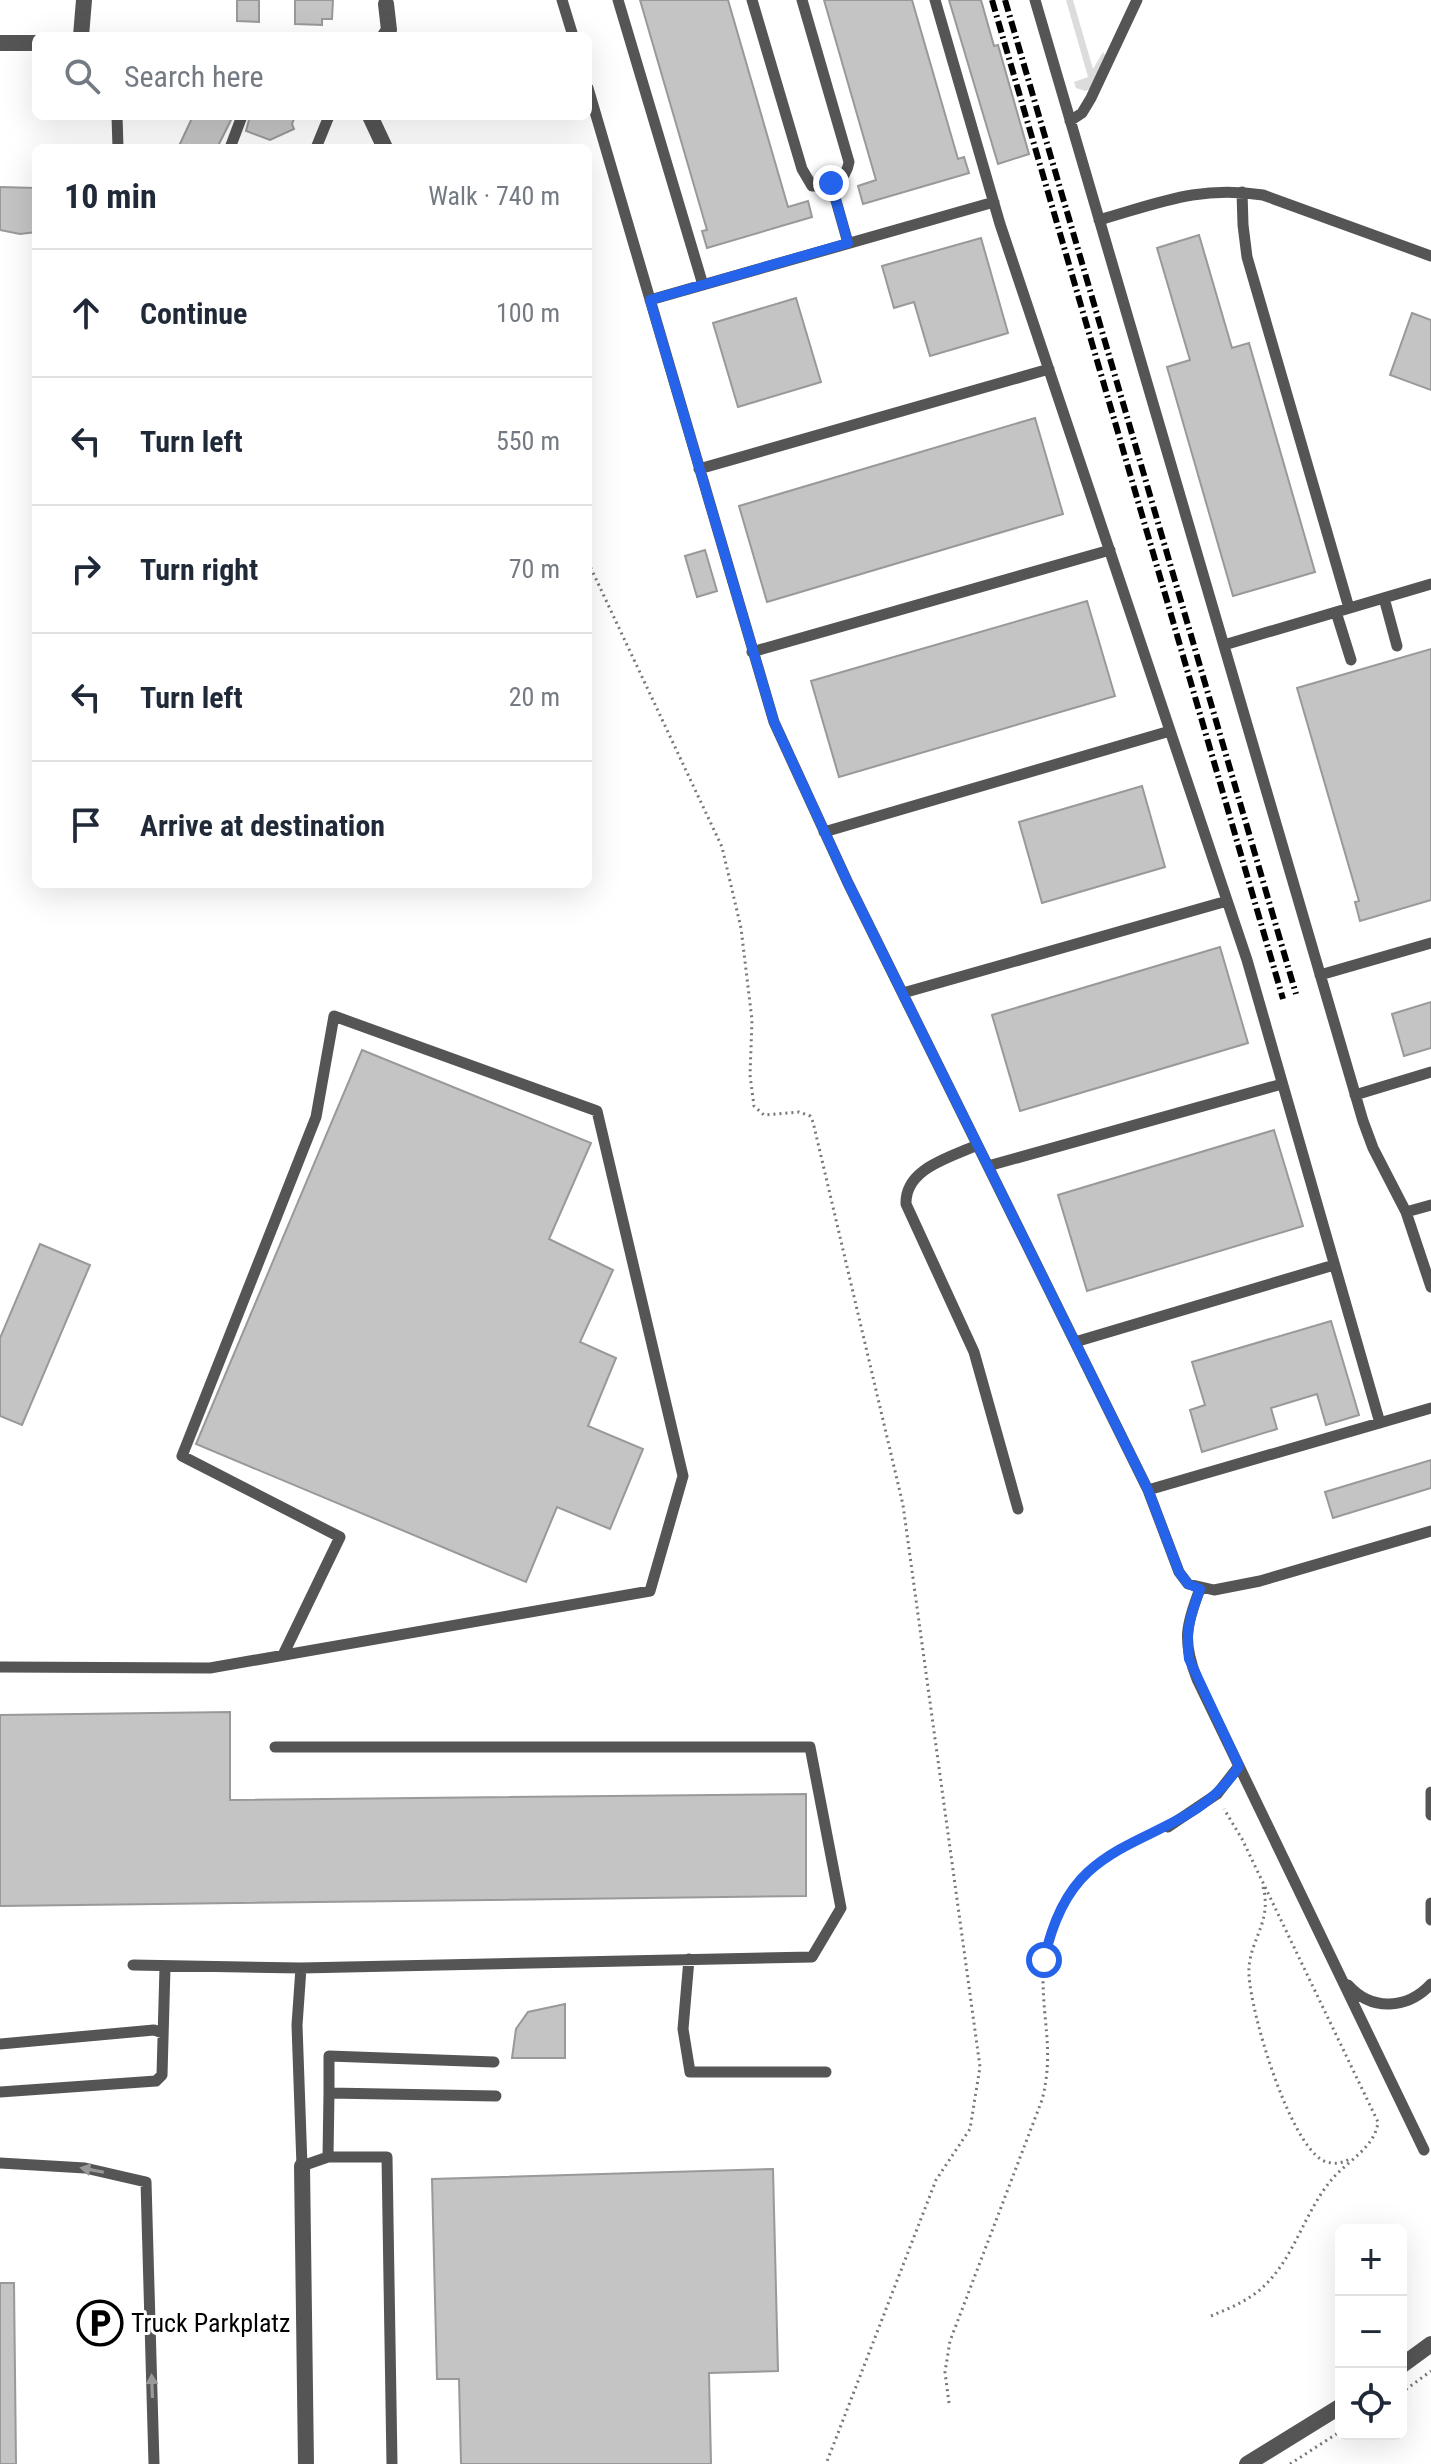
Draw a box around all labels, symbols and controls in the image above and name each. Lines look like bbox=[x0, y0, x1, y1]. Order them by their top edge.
search box bbox=[32, 32, 592, 120]
icon: search bbox=[60, 54, 104, 98]
text: Search here bbox=[124, 59, 264, 94]
route end bbox=[813, 165, 849, 201]
text: 10 min bbox=[64, 176, 157, 216]
text: Walk · 740 m bbox=[428, 181, 560, 211]
icon: ahead bbox=[64, 291, 108, 335]
text: Continue bbox=[140, 296, 247, 331]
text: 100 m bbox=[496, 298, 560, 328]
icon: left bbox=[64, 419, 108, 463]
text: Turn left bbox=[140, 424, 243, 459]
text: 550 m bbox=[496, 426, 560, 456]
icon: right bbox=[64, 547, 108, 591]
text: Turn right bbox=[140, 552, 258, 587]
text: 70 m bbox=[509, 554, 560, 584]
icon: left bbox=[64, 675, 108, 719]
text: Turn left bbox=[140, 680, 243, 715]
text: 20 m bbox=[509, 682, 560, 712]
icon: arrive bbox=[64, 803, 108, 847]
text: Arrive at destination bbox=[140, 808, 385, 843]
route start bbox=[1026, 1942, 1062, 1978]
one-way arrow bbox=[79, 2163, 104, 2175]
map controls bbox=[1335, 2224, 1407, 2440]
button: + bbox=[1335, 2224, 1407, 2296]
button: − bbox=[1335, 2296, 1407, 2368]
parking icon: Truck Parkplatz bbox=[76, 2299, 124, 2347]
place label: Truck Parkplatz bbox=[131, 2308, 290, 2338]
button: locate bbox=[1335, 2368, 1407, 2440]
one-way arrow bbox=[145, 2373, 158, 2398]

